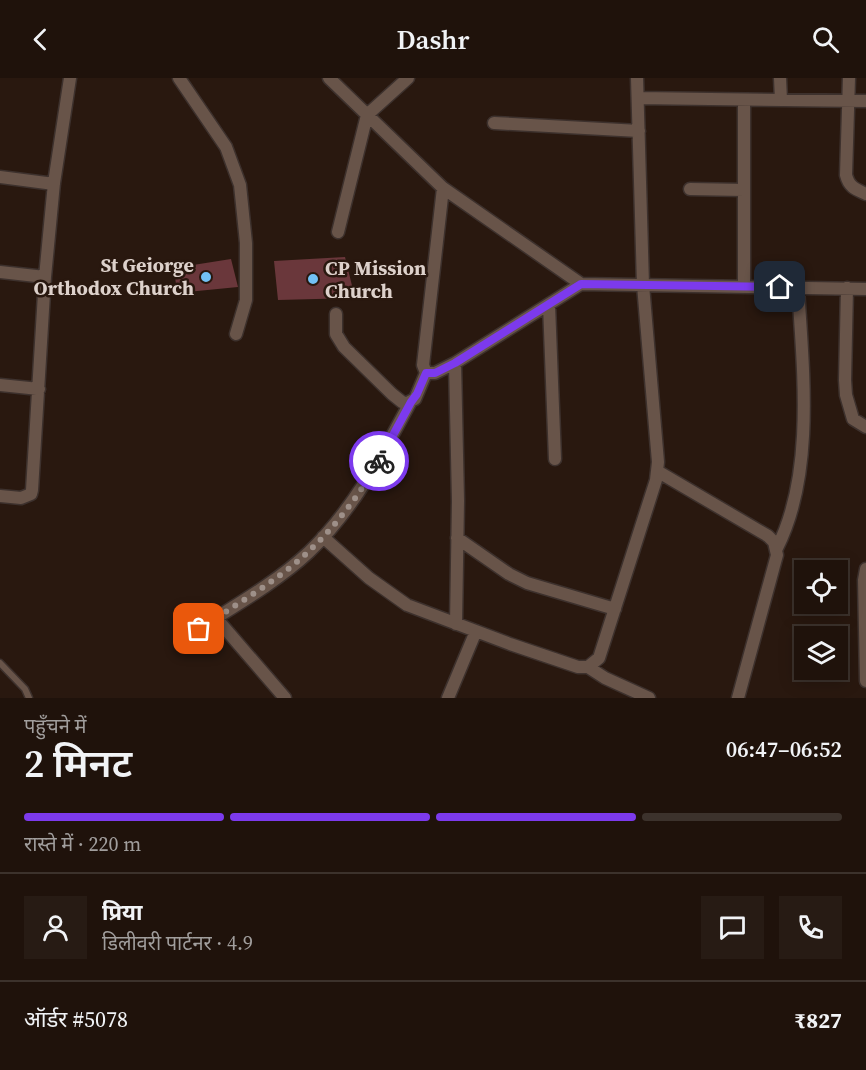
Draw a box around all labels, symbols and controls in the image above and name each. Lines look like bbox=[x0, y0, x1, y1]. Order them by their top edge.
text: Dashr bbox=[397, 21, 469, 58]
icon: back bbox=[24, 23, 57, 56]
icon: search bbox=[809, 23, 842, 56]
place label: St Geiorge Orthodox Church bbox=[34, 251, 194, 302]
place label: CP Mission Church bbox=[325, 254, 426, 305]
pin bbox=[754, 261, 805, 312]
marker: St Geiorge Orthodox Church bbox=[199, 270, 213, 284]
icon: home bbox=[763, 270, 796, 303]
marker: CP Mission Church bbox=[306, 272, 320, 286]
courier bbox=[349, 431, 409, 491]
icon: bike bbox=[363, 445, 396, 478]
map controls bbox=[794, 560, 848, 680]
button: locate bbox=[794, 560, 848, 614]
pin bbox=[173, 603, 224, 654]
icon: bag bbox=[182, 612, 215, 645]
button: layers bbox=[794, 626, 848, 680]
text: पहुँचने में bbox=[24, 712, 86, 740]
text: 06:47–06:52 bbox=[726, 734, 842, 764]
text: 2 मिनट bbox=[24, 737, 132, 790]
text: रास्ते में · 220 m bbox=[24, 830, 141, 858]
button: person bbox=[24, 896, 87, 959]
button: chat bbox=[701, 896, 764, 959]
button: phone bbox=[779, 896, 842, 959]
text: प्रिया bbox=[102, 897, 142, 927]
text: डिलीवरी पार्टनर · 4.9 bbox=[102, 929, 253, 957]
text: ऑर्डर #5078 bbox=[24, 1004, 128, 1034]
text: ₹827 bbox=[794, 1005, 842, 1035]

